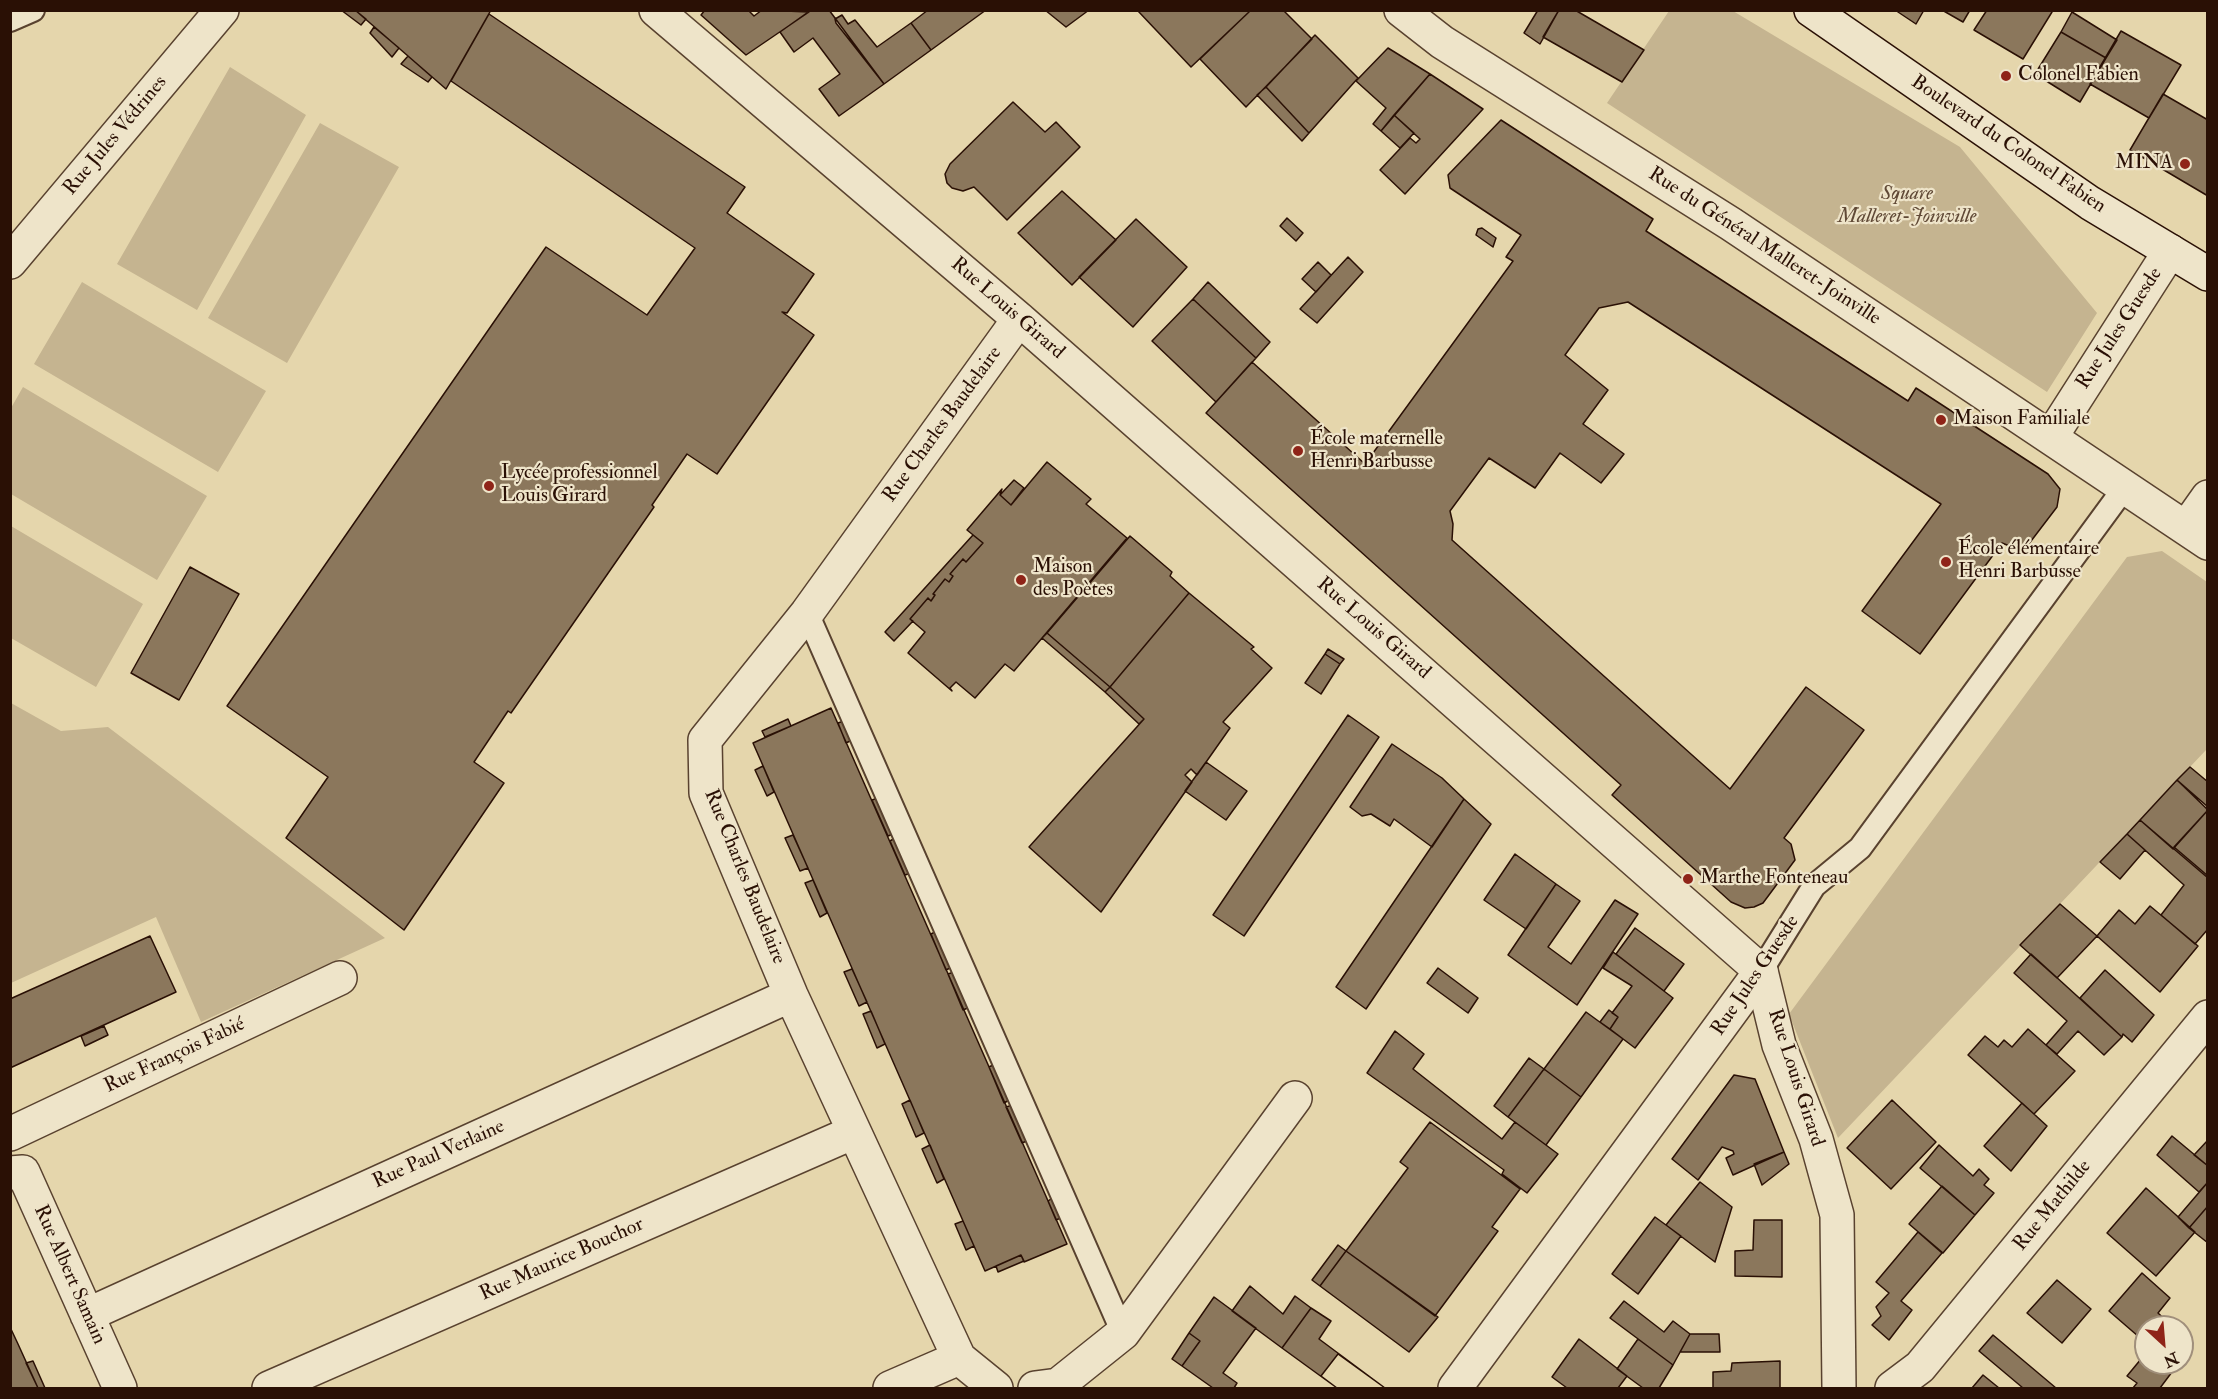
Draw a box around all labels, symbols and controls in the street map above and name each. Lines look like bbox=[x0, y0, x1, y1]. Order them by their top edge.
place label: Colonel Fabien bbox=[2018, 64, 2139, 88]
marker: Colonel Fabien bbox=[1999, 69, 2013, 83]
street label: Rue Jules Védrines bbox=[59, 71, 173, 201]
street label: Boulevard du Colonel Fabien bbox=[1906, 71, 2110, 219]
place label: MINA bbox=[2115, 152, 2173, 176]
marker: MINA bbox=[2178, 157, 2192, 171]
street label: Rue du Général Malleret-Joinville bbox=[1643, 163, 1885, 331]
park label: Square Malleret-Joinville bbox=[1838, 183, 1976, 230]
street label: Rue Louis Girard bbox=[945, 253, 1069, 365]
street label: Rue Jules Guesde bbox=[2072, 264, 2168, 394]
street label: Rue Charles Baudelaire bbox=[878, 342, 1008, 508]
place label: Maison Familiale bbox=[1953, 408, 2090, 432]
marker: Maison Familiale bbox=[1934, 413, 1948, 427]
place label: École maternelle Henri Barbusse bbox=[1310, 428, 1443, 475]
marker: École maternelle Henri Barbusse bbox=[1291, 444, 1305, 458]
place label: Lycée professionnel Louis Girard bbox=[501, 462, 658, 509]
marker: Lycée professionnel Louis Girard bbox=[482, 479, 496, 493]
place label: École élémentaire Henri Barbusse bbox=[1958, 538, 2099, 585]
marker: École élémentaire Henri Barbusse bbox=[1939, 555, 1953, 569]
place label: Maison des Poètes bbox=[1033, 556, 1113, 603]
marker: Maison des Poètes bbox=[1014, 573, 1028, 587]
street label: Rue Louis Girard bbox=[1311, 573, 1435, 685]
street label: Rue Charles Baudelaire bbox=[698, 786, 790, 968]
place label: Marthe Fonteneau bbox=[1700, 867, 1848, 891]
marker: Marthe Fonteneau bbox=[1681, 872, 1695, 886]
street label: Rue Jules Guesde bbox=[1707, 911, 1805, 1041]
street label: Rue Louis Girard bbox=[1761, 1006, 1829, 1150]
street label: Rue François Fabié bbox=[101, 1013, 249, 1099]
street label: Rue Paul Verlaine bbox=[369, 1115, 509, 1195]
street label: Rue Mathilde bbox=[2009, 1156, 2097, 1256]
street label: Rue Albert Samain bbox=[28, 1202, 110, 1348]
street label: Rue Maurice Bouchor bbox=[476, 1213, 648, 1307]
north arrow bbox=[2134, 1315, 2194, 1375]
text: N bbox=[2160, 1347, 2182, 1372]

